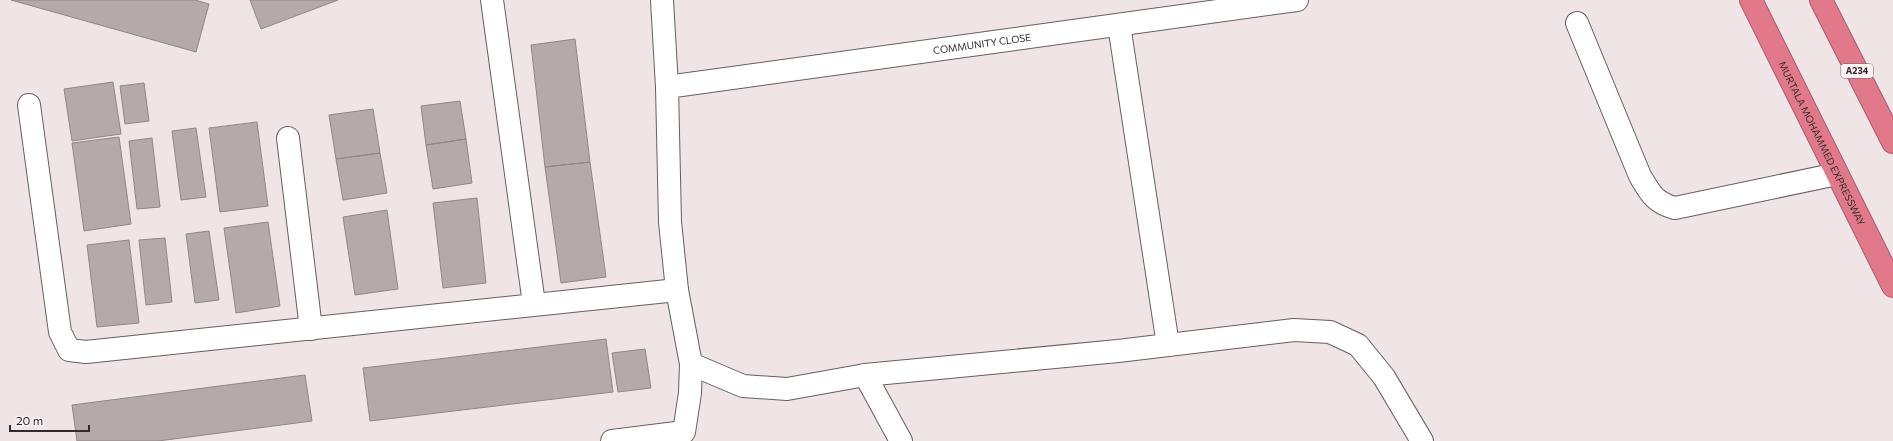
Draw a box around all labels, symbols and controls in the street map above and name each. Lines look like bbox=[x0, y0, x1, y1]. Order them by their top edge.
street label: COMMUNITY CLOSE bbox=[932, 31, 1032, 56]
street label: MURTALA MOHAMMED EXPRESSWAY bbox=[1776, 59, 1868, 228]
road number: A234 bbox=[1841, 64, 1873, 78]
scale bar bbox=[10, 407, 89, 433]
text: 20 m bbox=[16, 413, 43, 427]

